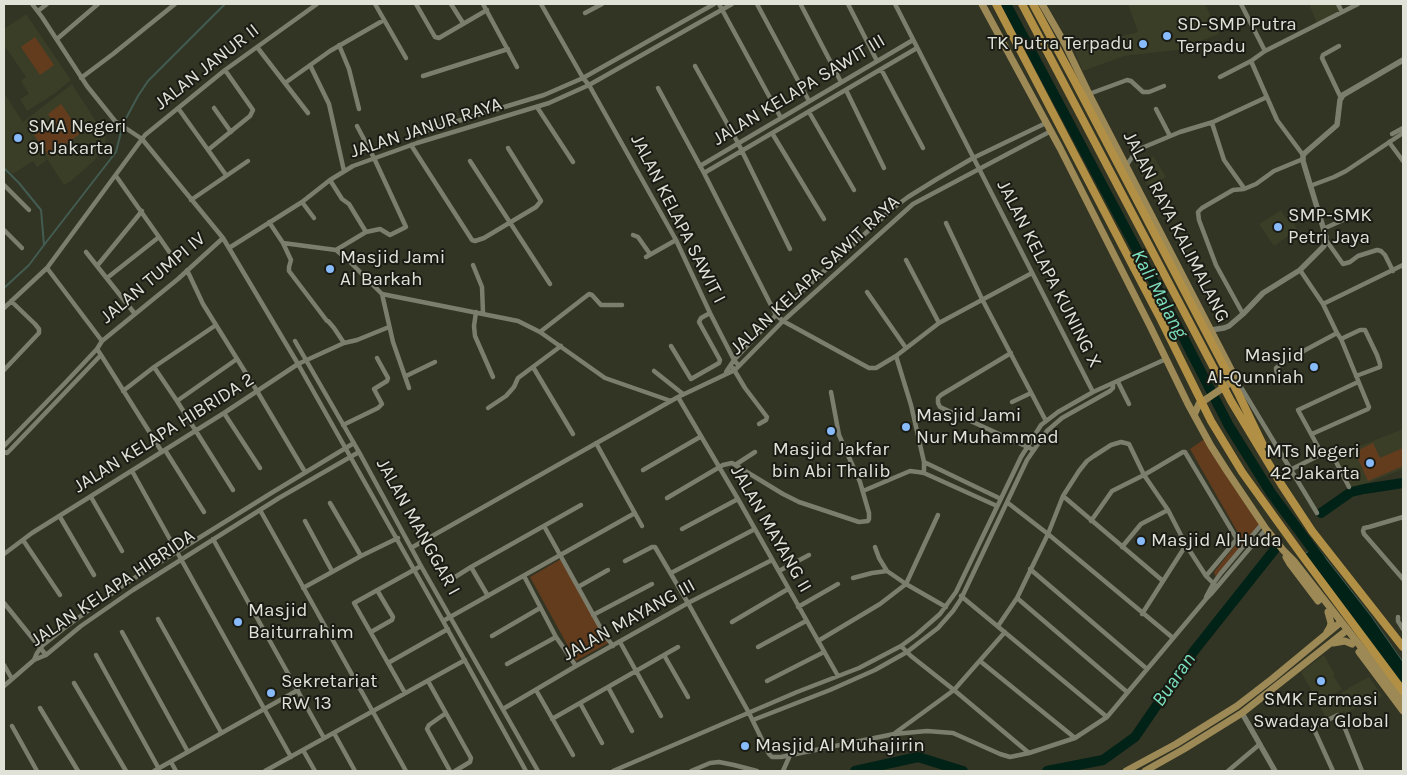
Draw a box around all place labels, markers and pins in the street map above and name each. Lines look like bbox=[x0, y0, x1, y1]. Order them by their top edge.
place label: SD-SMP Putra Terpadu bbox=[1177, 14, 1297, 58]
marker: SD-SMP Putra Terpadu bbox=[1161, 30, 1173, 42]
place label: TK Putra Terpadu bbox=[987, 33, 1133, 55]
marker: TK Putra Terpadu bbox=[1137, 38, 1149, 50]
place label: SMA Negeri 91 Jakarta bbox=[28, 116, 127, 160]
marker: SMA Negeri 91 Jakarta bbox=[12, 132, 24, 144]
place label: SMP-SMK Petri Jaya bbox=[1288, 205, 1372, 249]
marker: SMP-SMK Petri Jaya bbox=[1272, 221, 1284, 233]
place label: Masjid Jami Al Barkah bbox=[340, 247, 445, 291]
marker: Masjid Jami Al Barkah bbox=[324, 263, 336, 275]
place label: Masjid Al-Qunniah bbox=[1207, 345, 1304, 389]
marker: Masjid Al-Qunniah bbox=[1308, 361, 1320, 373]
place label: Masjid Jami Nur Muhammad bbox=[916, 405, 1059, 449]
marker: Masjid Jami Nur Muhammad bbox=[900, 421, 912, 433]
marker: Masjid Jakfar bin Abi Thalib bbox=[825, 425, 837, 437]
place label: Masjid Jakfar bin Abi Thalib bbox=[772, 439, 890, 483]
place label: MTs Negeri 42 Jakarta bbox=[1266, 441, 1360, 485]
marker: MTs Negeri 42 Jakarta bbox=[1364, 457, 1376, 469]
place label: Masjid Al Huda bbox=[1151, 530, 1282, 552]
marker: Masjid Al Huda bbox=[1135, 535, 1147, 547]
place label: Masjid Baiturrahim bbox=[248, 600, 354, 644]
marker: Masjid Baiturrahim bbox=[232, 616, 244, 628]
place label: Sekretariat RW 13 bbox=[281, 671, 377, 715]
marker: SMK Farmasi Swadaya Global bbox=[1315, 675, 1327, 687]
marker: Sekretariat RW 13 bbox=[265, 687, 277, 699]
place label: SMK Farmasi Swadaya Global bbox=[1253, 689, 1389, 733]
place label: Masjid Al Muhajirin bbox=[755, 735, 925, 757]
marker: Masjid Al Muhajirin bbox=[739, 740, 751, 752]

